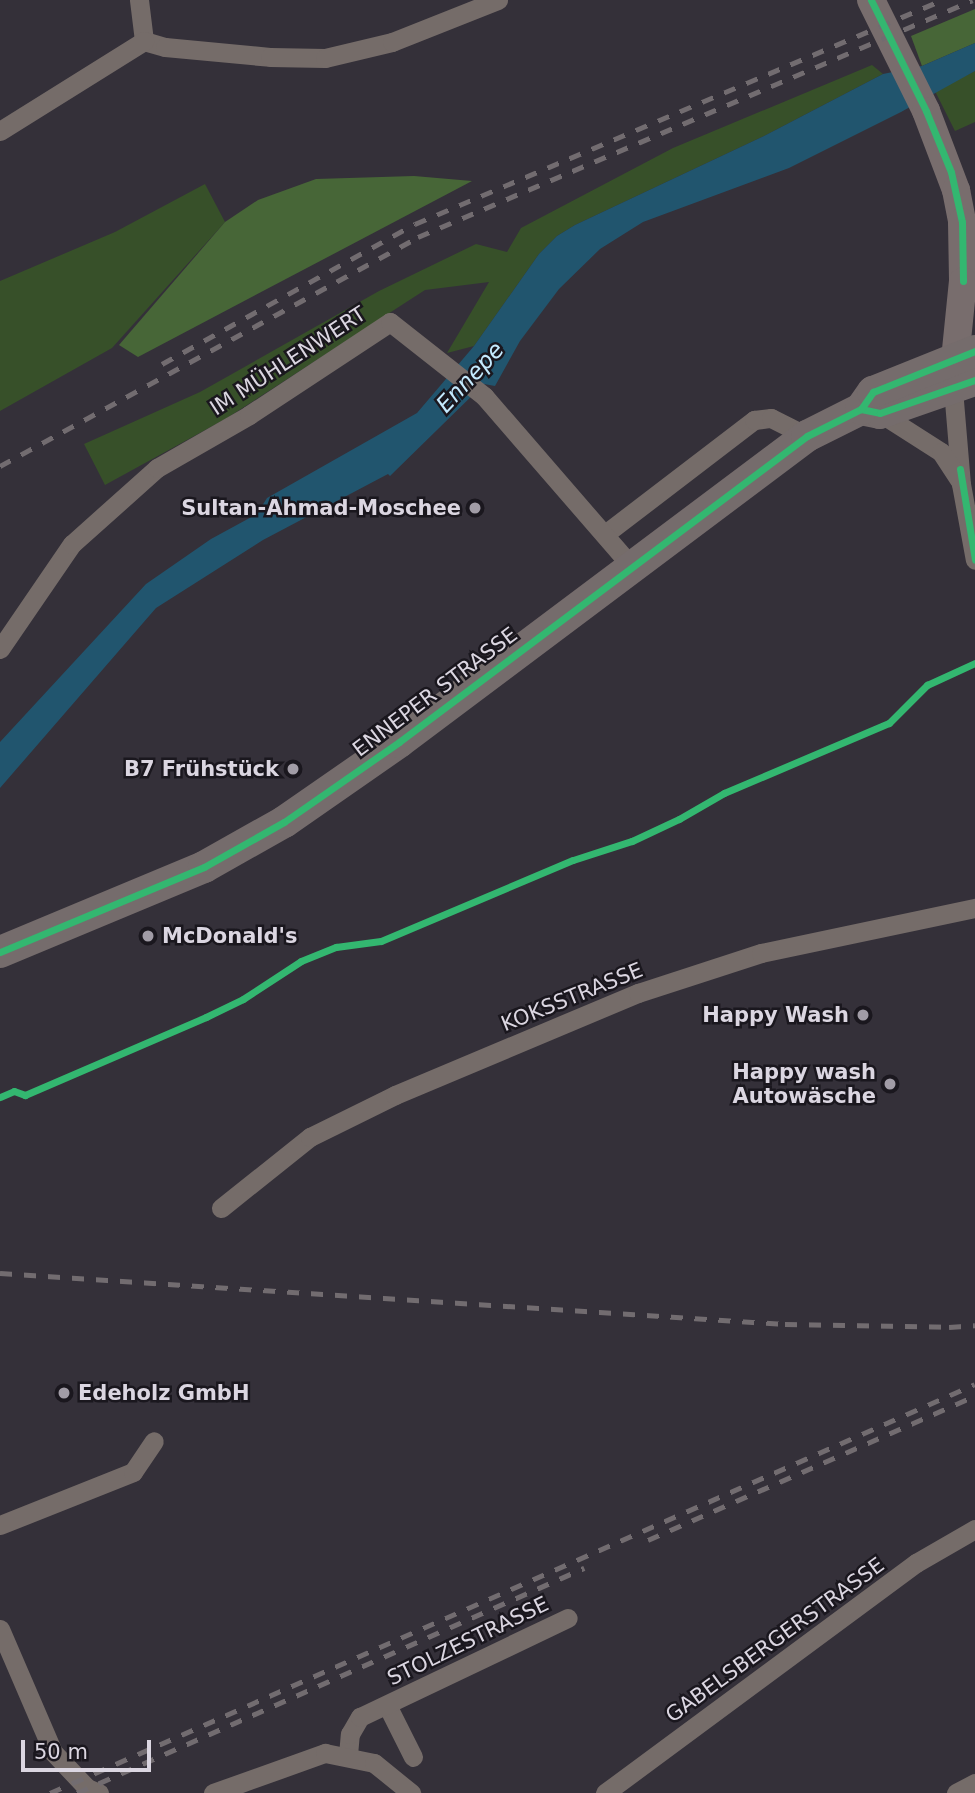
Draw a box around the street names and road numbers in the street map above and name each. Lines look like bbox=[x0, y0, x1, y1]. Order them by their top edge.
street label: IM MÜHLENWERT bbox=[205, 301, 371, 421]
street label: ENNEPER STRASSE bbox=[348, 622, 522, 762]
street label: KOKSSTRASSE bbox=[498, 957, 646, 1037]
street label: GABELSBERGERSTRASSE bbox=[661, 1552, 889, 1728]
street label: STOLZESTRASSE bbox=[383, 1591, 553, 1691]

